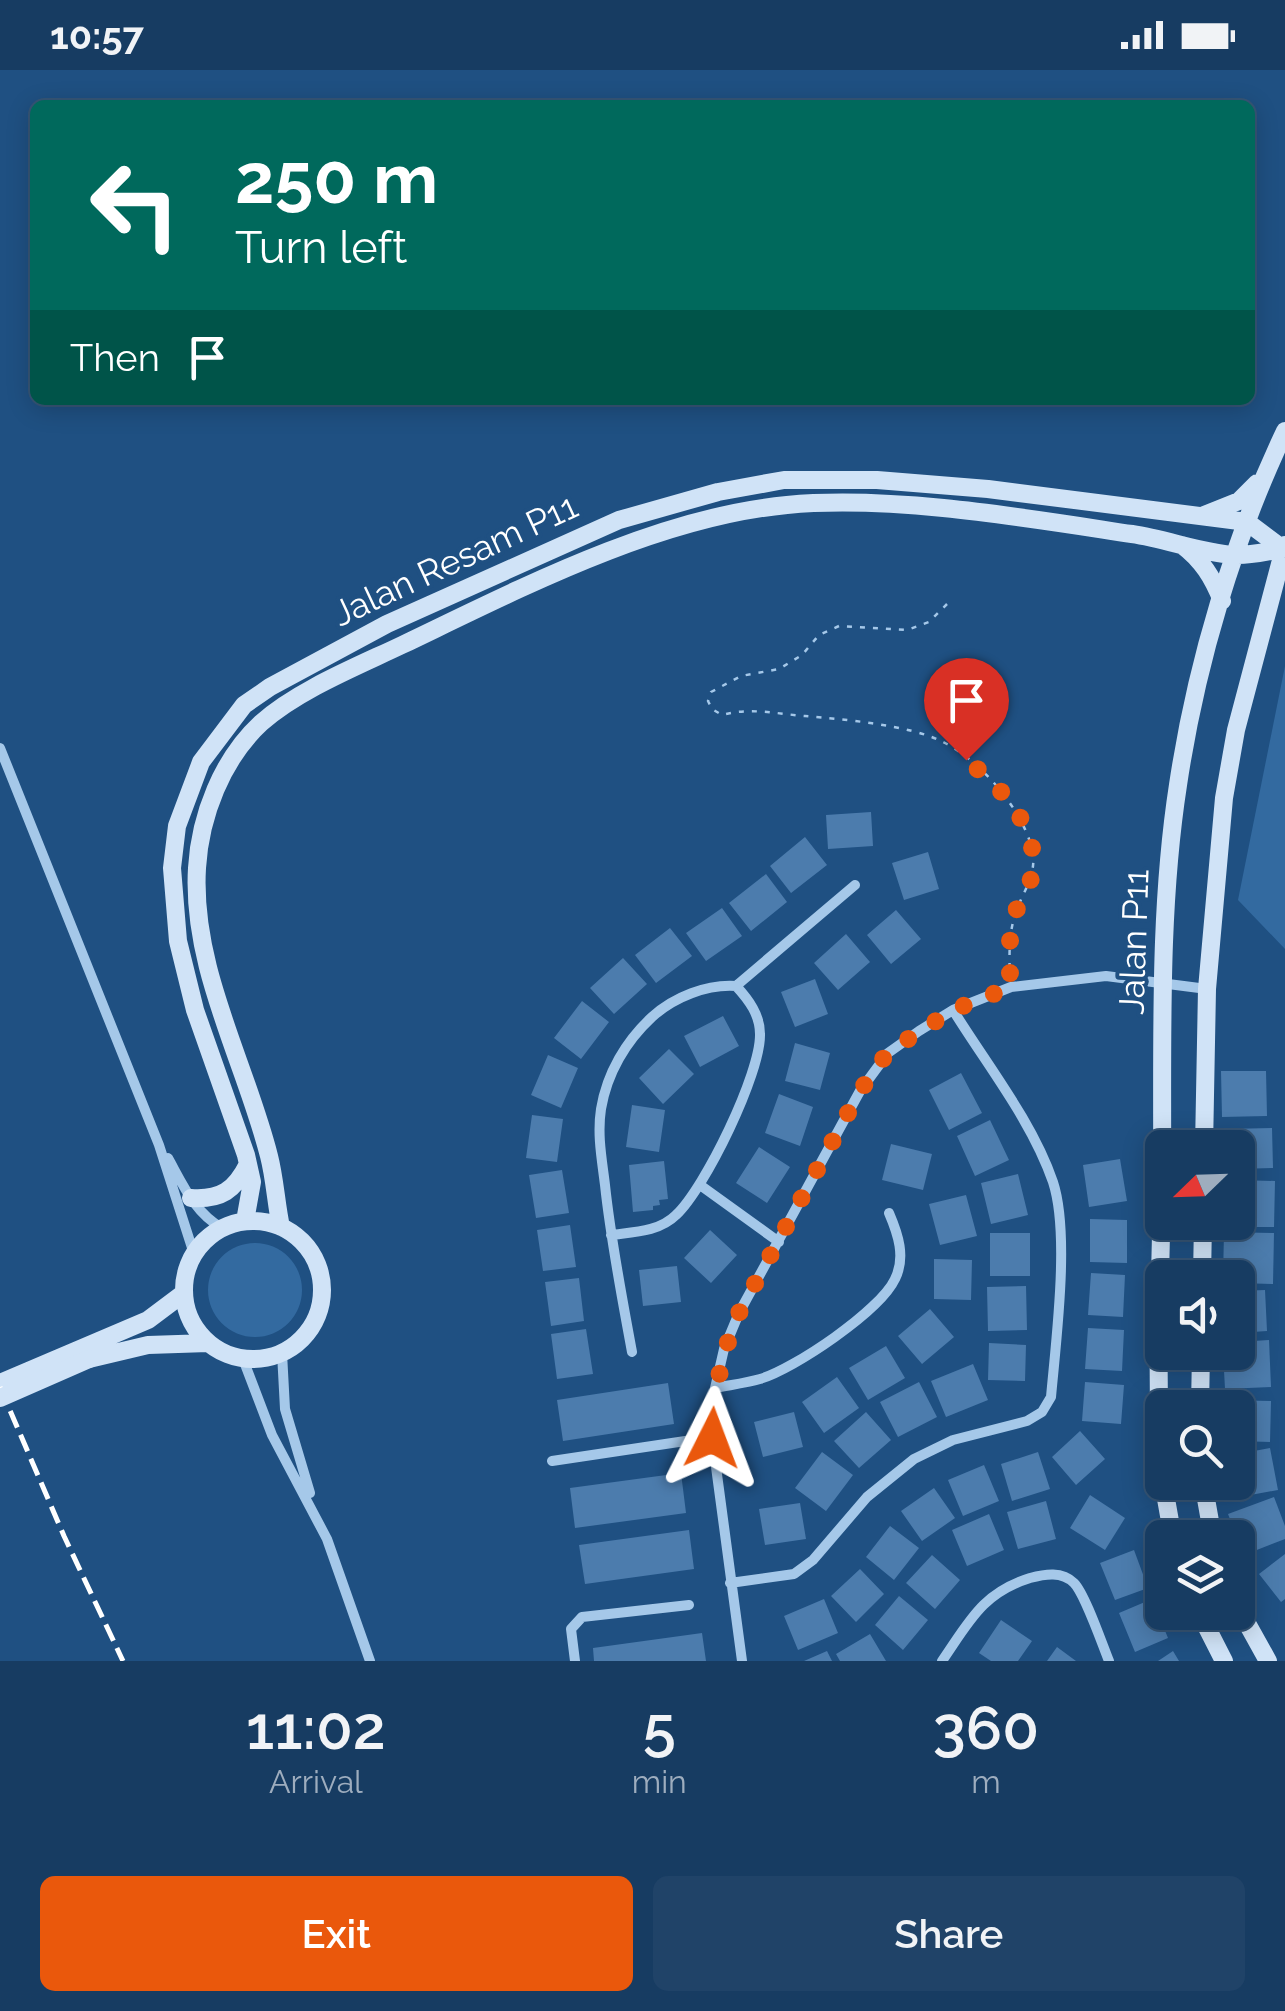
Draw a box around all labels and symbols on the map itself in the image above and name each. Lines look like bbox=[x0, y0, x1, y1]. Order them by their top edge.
street label: Jalan Resam P11 bbox=[326, 485, 584, 634]
pin bbox=[924, 658, 1009, 761]
street label: Jalan P11 bbox=[1110, 869, 1157, 1015]
north arrow bbox=[1145, 1130, 1255, 1240]
position arrow bbox=[660, 1386, 764, 1490]

